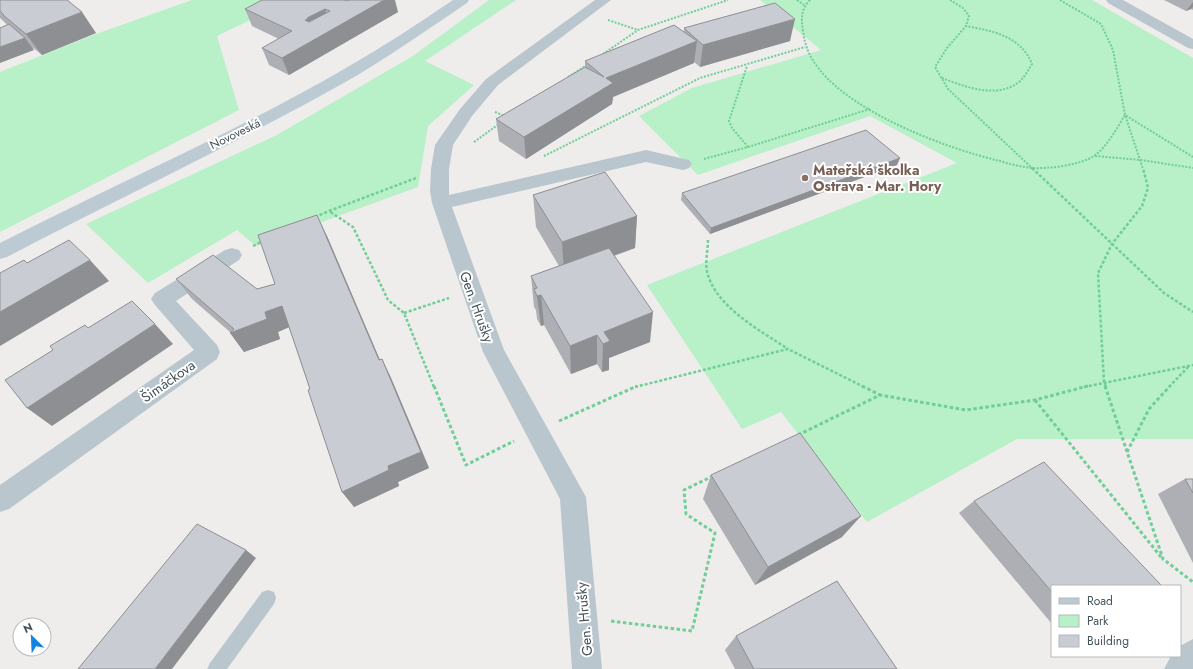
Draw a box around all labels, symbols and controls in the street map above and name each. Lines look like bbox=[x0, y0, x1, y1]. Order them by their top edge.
street label: Novoveská bbox=[207, 114, 264, 154]
place label: Mateřská školka Ostrava - Mar. Hory bbox=[813, 160, 942, 196]
marker: Mateřská školka Ostrava - Mar. Hory bbox=[800, 173, 810, 183]
street label: Gen. Hrušky bbox=[455, 269, 499, 346]
street label: Šimáčkova bbox=[137, 355, 199, 407]
street label: Gen. Hrušky bbox=[571, 580, 597, 657]
legend bbox=[1051, 585, 1181, 657]
text: Road bbox=[1087, 592, 1113, 610]
text: Park bbox=[1087, 612, 1109, 630]
north arrow bbox=[12, 617, 52, 657]
text: N bbox=[21, 619, 35, 637]
text: Building bbox=[1087, 632, 1129, 650]

